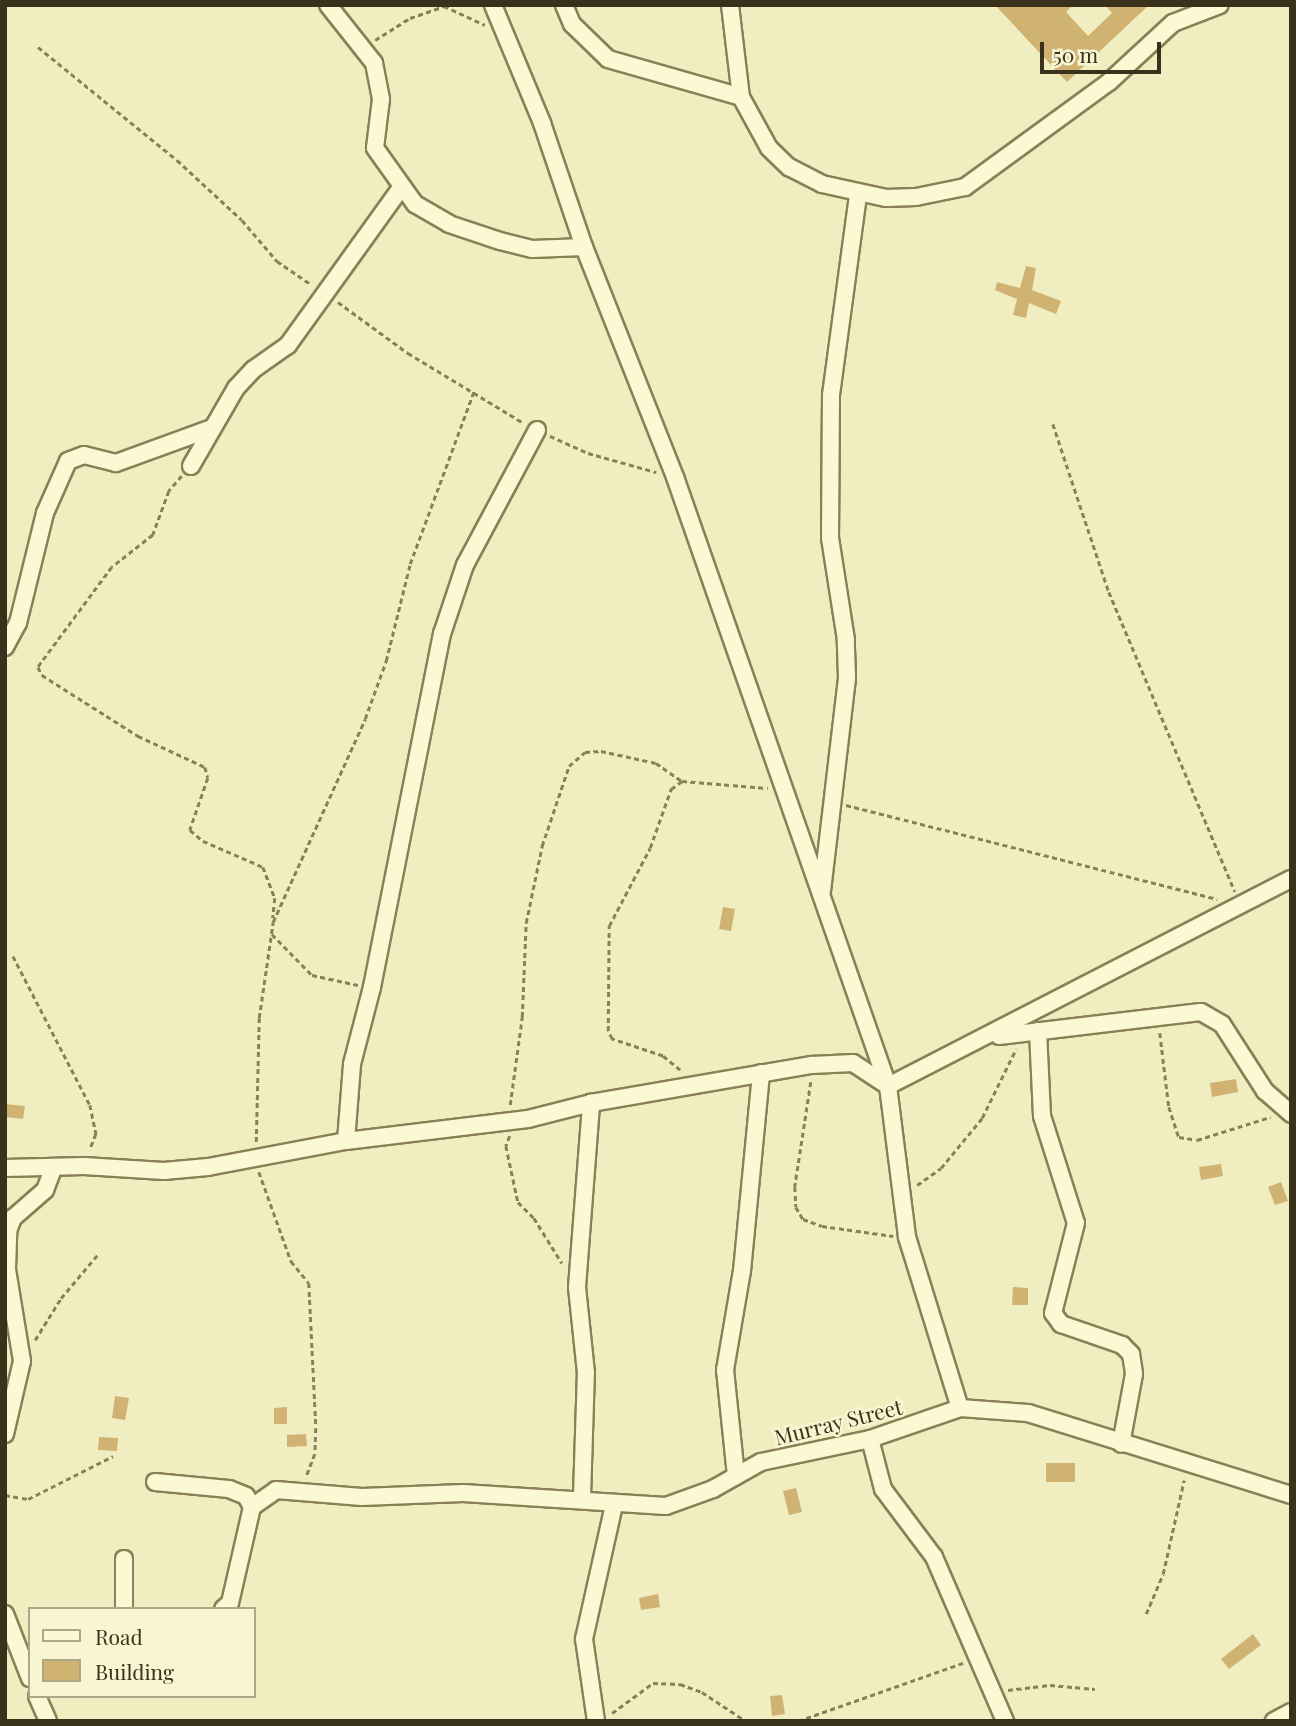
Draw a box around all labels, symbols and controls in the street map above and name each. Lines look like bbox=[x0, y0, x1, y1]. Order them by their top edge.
scale bar bbox=[1044, 28, 1165, 72]
text: 50 m bbox=[1053, 40, 1098, 68]
street label: Murray Street bbox=[771, 1393, 905, 1449]
legend bbox=[28, 1607, 256, 1698]
text: Road bbox=[95, 1622, 143, 1650]
text: Building bbox=[95, 1657, 174, 1685]

